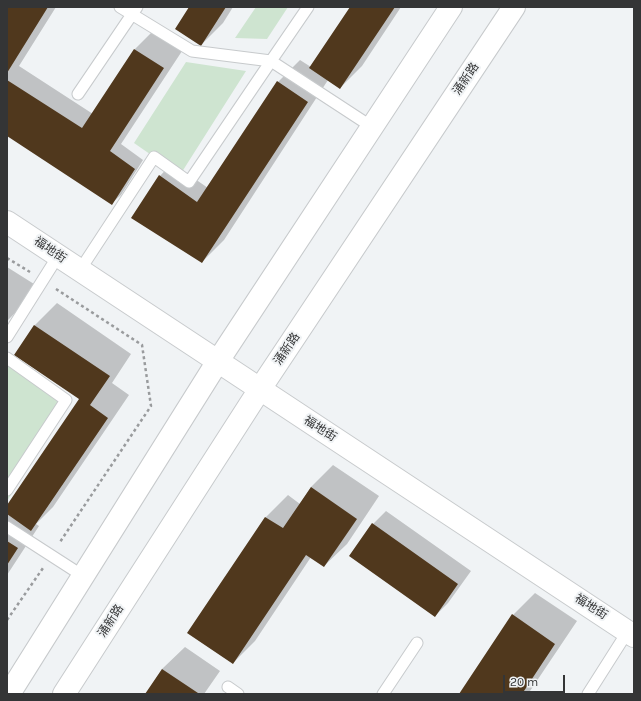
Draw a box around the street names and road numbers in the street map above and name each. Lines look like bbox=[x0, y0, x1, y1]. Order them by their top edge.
street label: 涌新路 bbox=[450, 60, 482, 98]
street label: 福地街 bbox=[31, 234, 69, 266]
street label: 涌新路 bbox=[271, 330, 303, 368]
street label: 福地街 bbox=[301, 413, 339, 445]
street label: 福地街 bbox=[572, 591, 610, 623]
street label: 涌新路 bbox=[95, 602, 127, 640]

